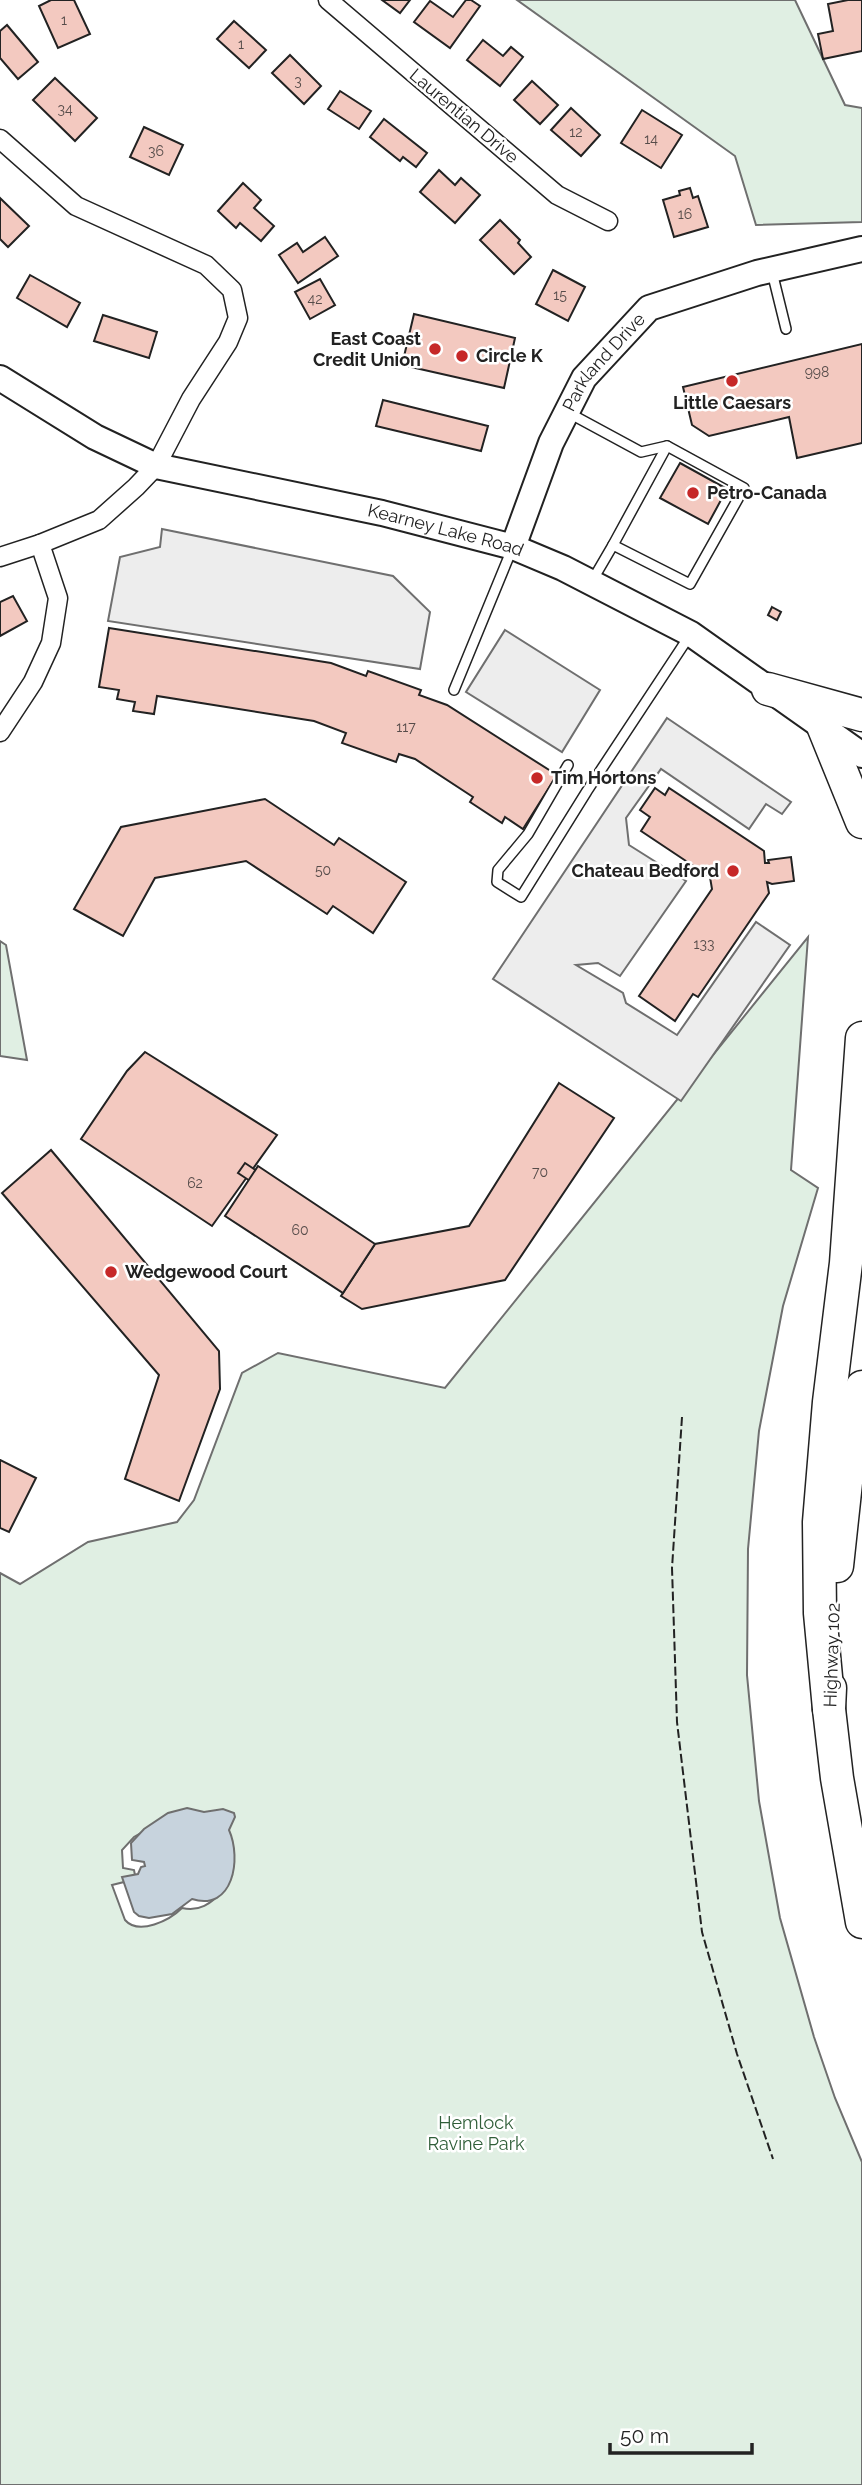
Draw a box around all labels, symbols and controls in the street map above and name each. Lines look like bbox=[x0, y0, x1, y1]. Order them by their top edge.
house number: 1 bbox=[61, 12, 67, 28]
house number: 1 bbox=[238, 36, 244, 52]
street label: Laurentian Drive bbox=[406, 64, 523, 168]
house number: 3 bbox=[294, 73, 302, 89]
house number: 34 bbox=[57, 101, 73, 117]
house number: 12 bbox=[569, 124, 583, 140]
house number: 14 bbox=[644, 131, 658, 147]
house number: 36 bbox=[148, 143, 164, 159]
house number: 16 bbox=[678, 206, 692, 222]
house number: 15 bbox=[553, 287, 567, 303]
house number: 42 bbox=[308, 291, 322, 307]
street label: Parkland Drive bbox=[558, 308, 649, 415]
place label: East Coast Credit Union bbox=[313, 328, 421, 370]
marker: East Coast Credit Union bbox=[427, 341, 443, 357]
place label: Circle K bbox=[476, 345, 544, 366]
marker: Circle K bbox=[454, 348, 470, 364]
house number: 998 bbox=[805, 364, 829, 380]
marker: Little Caesars bbox=[724, 373, 740, 389]
place label: Little Caesars bbox=[673, 392, 791, 413]
place label: Petro-Canada bbox=[707, 482, 827, 503]
marker: Petro-Canada bbox=[685, 485, 701, 501]
street label: Kearney Lake Road bbox=[366, 499, 527, 560]
house number: 117 bbox=[396, 719, 416, 735]
place label: Tim Hortons bbox=[551, 767, 657, 788]
marker: Tim Hortons bbox=[529, 770, 545, 786]
place label: Chateau Bedford bbox=[572, 860, 719, 881]
house number: 50 bbox=[315, 862, 331, 878]
marker: Chateau Bedford bbox=[725, 863, 741, 879]
house number: 133 bbox=[694, 936, 714, 952]
house number: 70 bbox=[532, 1164, 548, 1180]
house number: 62 bbox=[187, 1175, 203, 1191]
house number: 60 bbox=[291, 1222, 309, 1238]
place label: Wedgewood Court bbox=[125, 1261, 288, 1282]
marker: Wedgewood Court bbox=[103, 1264, 119, 1280]
street label: Highway 102 bbox=[819, 1602, 844, 1708]
park label: Hemlock Ravine Park bbox=[427, 2112, 525, 2154]
scale bar bbox=[610, 2412, 752, 2456]
text: 50 m bbox=[620, 2423, 669, 2448]

